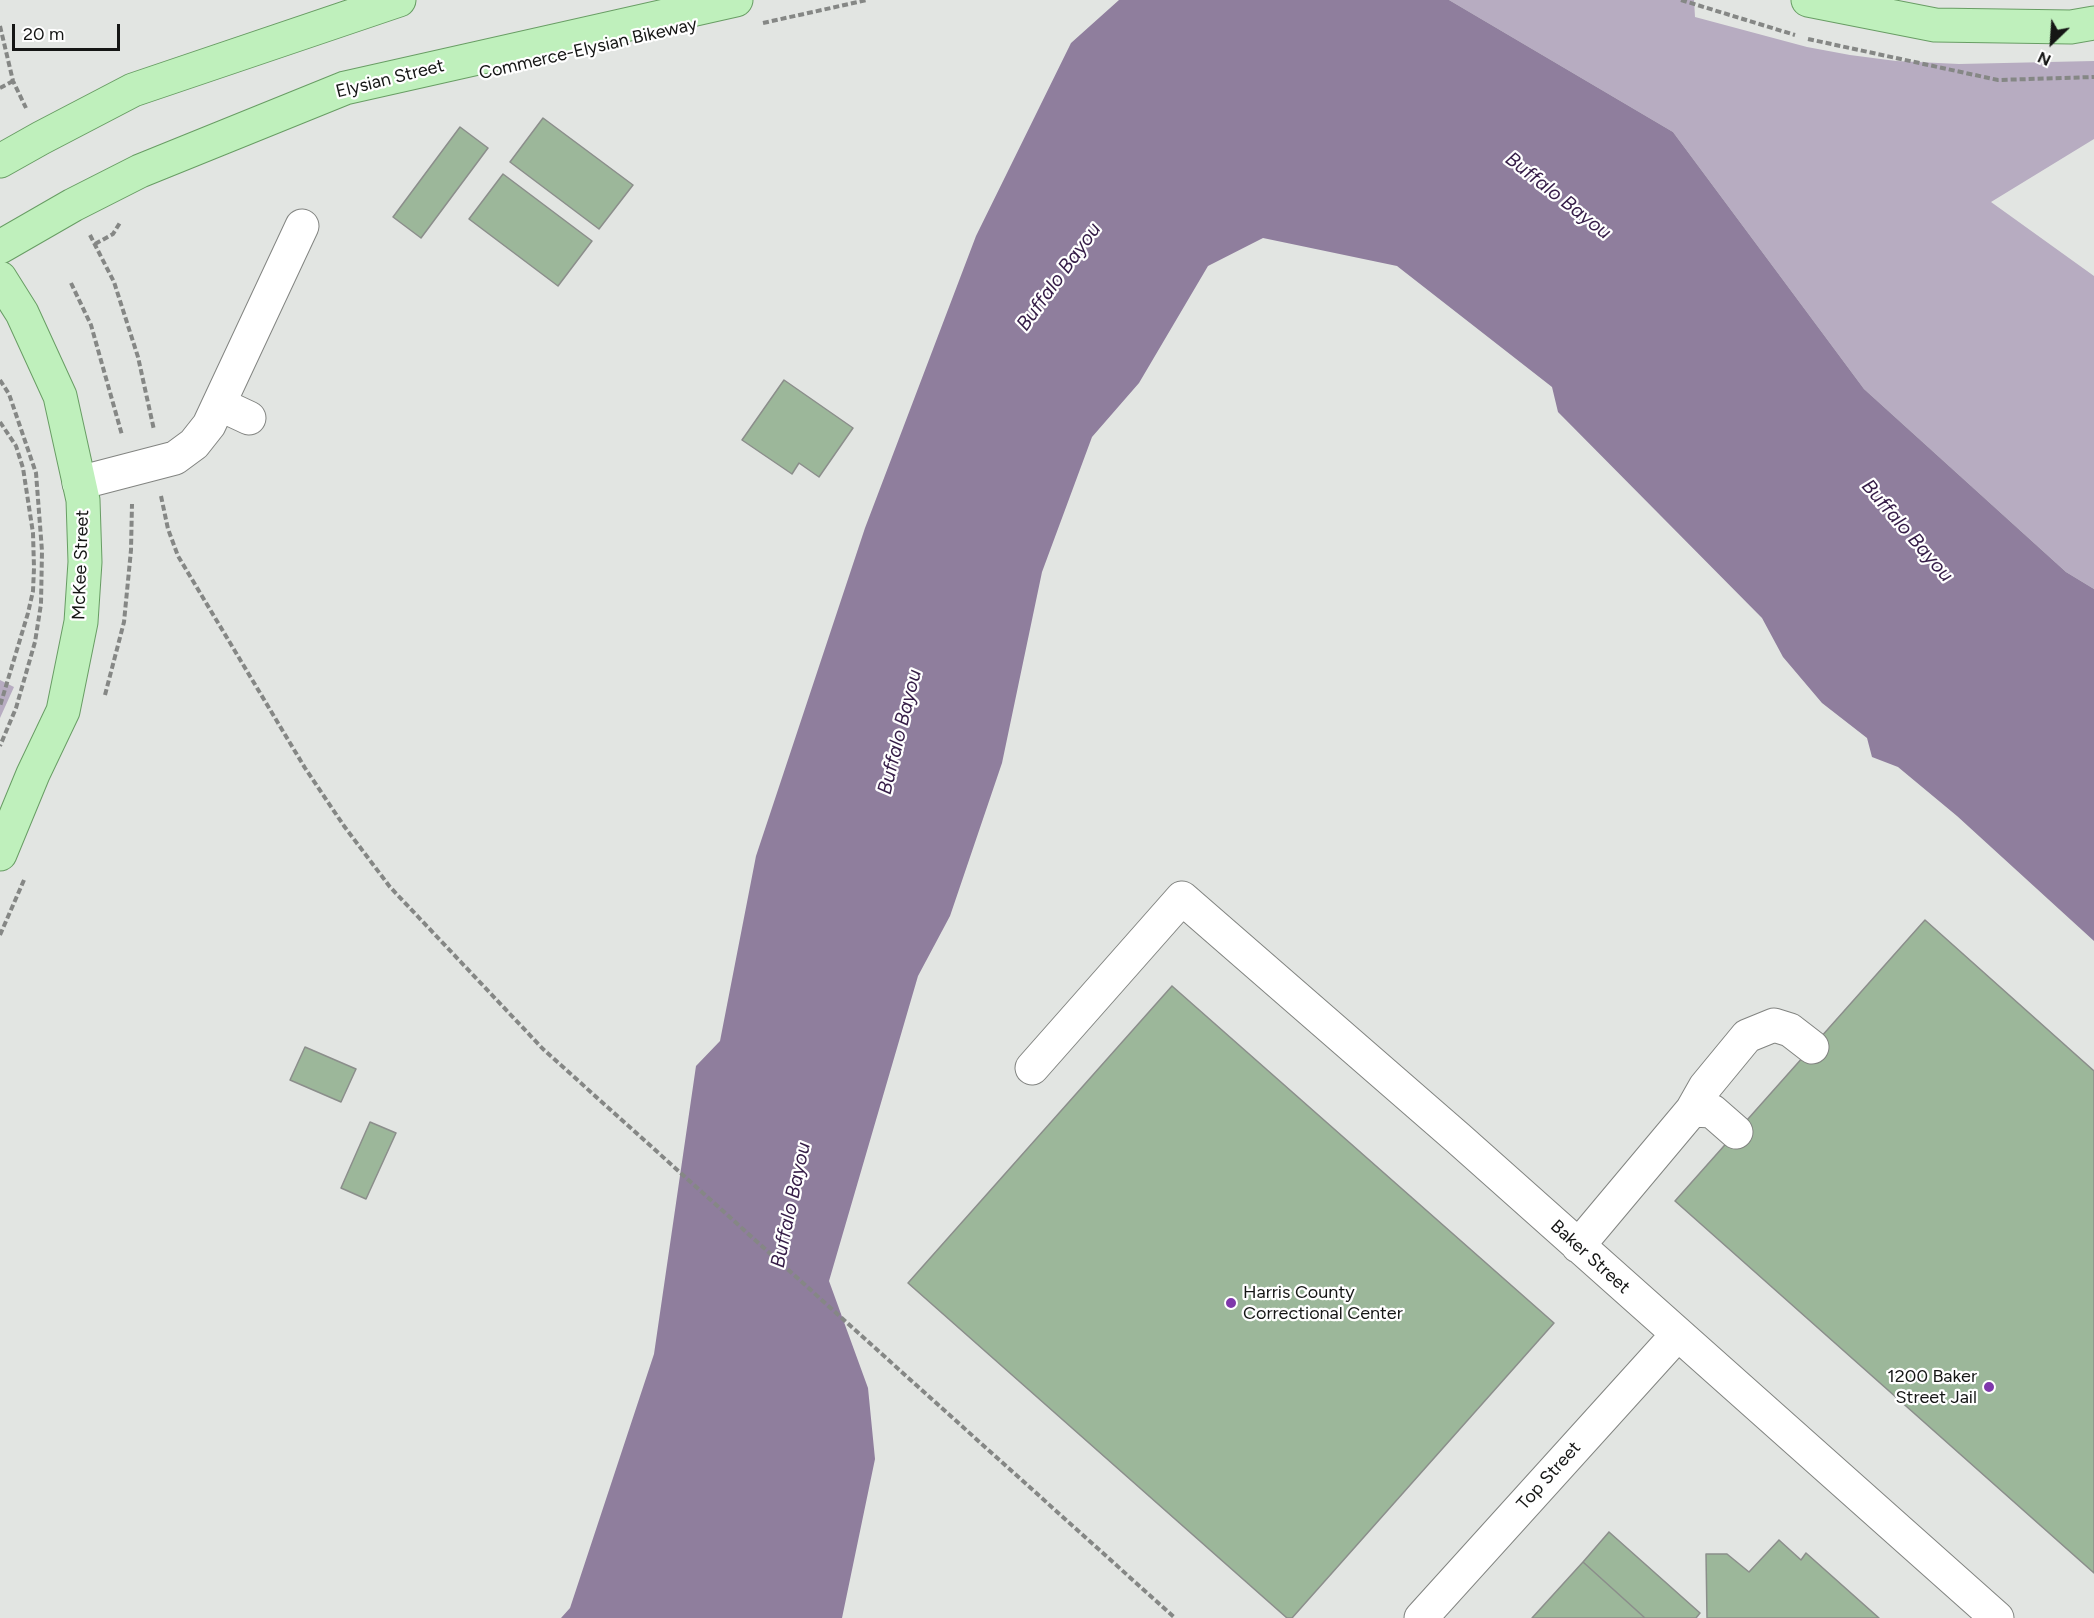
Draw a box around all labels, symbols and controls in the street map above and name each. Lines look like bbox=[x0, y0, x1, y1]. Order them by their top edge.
scale bar bbox=[15, 12, 123, 50]
north arrow bbox=[2022, 12, 2082, 72]
street label: Commerce-Elysian Bikeway bbox=[477, 13, 699, 85]
text: 20 m bbox=[23, 23, 64, 45]
text: N bbox=[2035, 48, 2054, 70]
street label: Elysian Street bbox=[334, 55, 446, 103]
water label: Buffalo Bayou bbox=[1500, 147, 1616, 245]
water label: Buffalo Bayou bbox=[1012, 218, 1106, 336]
water label: Buffalo Bayou bbox=[1856, 475, 1958, 587]
street label: McKee Street bbox=[68, 510, 94, 620]
water label: Buffalo Bayou bbox=[873, 667, 927, 797]
water label: Buffalo Bayou bbox=[766, 1140, 816, 1270]
street label: Baker Street bbox=[1546, 1216, 1634, 1298]
place label: Harris County Correctional Center bbox=[1243, 1282, 1403, 1324]
marker: Harris County Correctional Center bbox=[1224, 1296, 1238, 1310]
place label: 1200 Baker Street Jail bbox=[1887, 1366, 1977, 1408]
marker: 1200 Baker Street Jail bbox=[1982, 1380, 1996, 1394]
street label: Top Street bbox=[1513, 1437, 1585, 1515]

